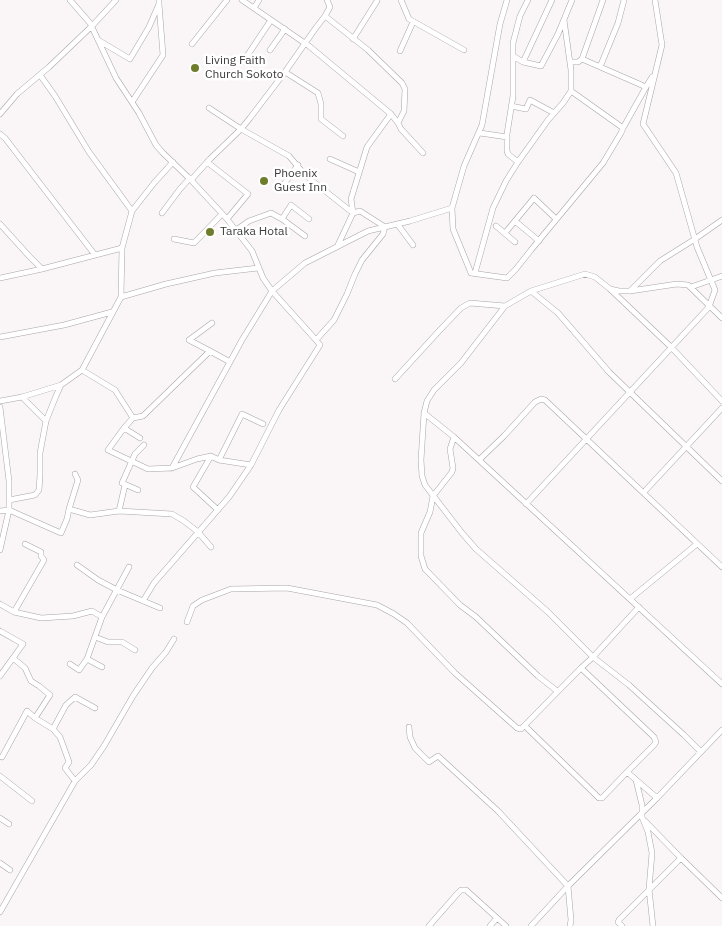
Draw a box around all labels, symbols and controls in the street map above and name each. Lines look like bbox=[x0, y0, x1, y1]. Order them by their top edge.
place label: Living Faith Church Sokoto bbox=[205, 54, 284, 82]
marker: Living Faith Church Sokoto bbox=[189, 62, 201, 74]
place label: Phoenix Guest Inn bbox=[274, 167, 327, 195]
marker: Phoenix Guest Inn bbox=[258, 175, 270, 187]
place label: Taraka Hotal bbox=[220, 225, 288, 239]
marker: Taraka Hotal bbox=[204, 226, 216, 238]

